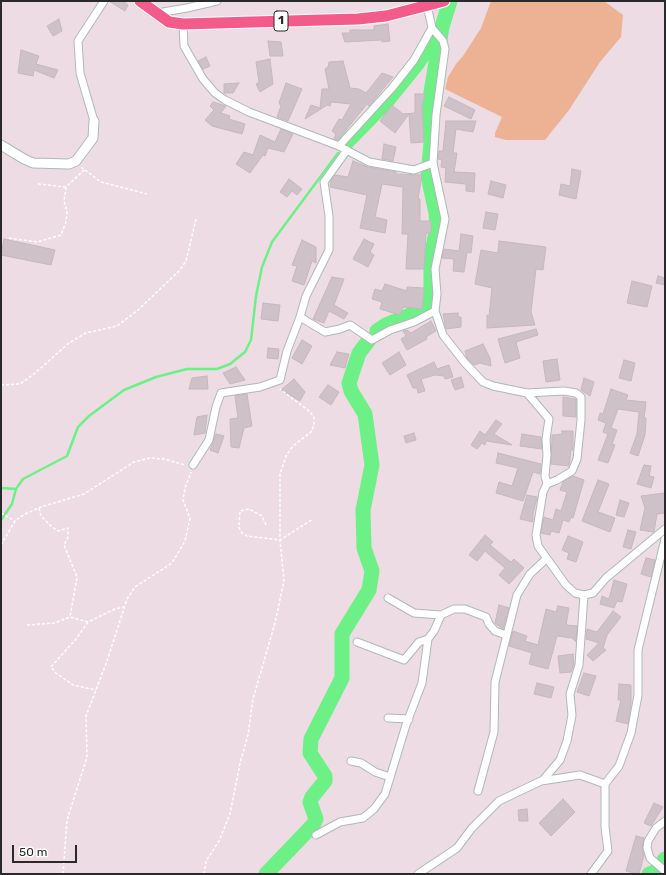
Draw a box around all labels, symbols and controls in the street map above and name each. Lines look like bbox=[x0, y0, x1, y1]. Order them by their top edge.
road number: 1 bbox=[274, 11, 288, 31]
scale bar bbox=[14, 837, 79, 863]
text: 50 m bbox=[19, 845, 47, 859]

